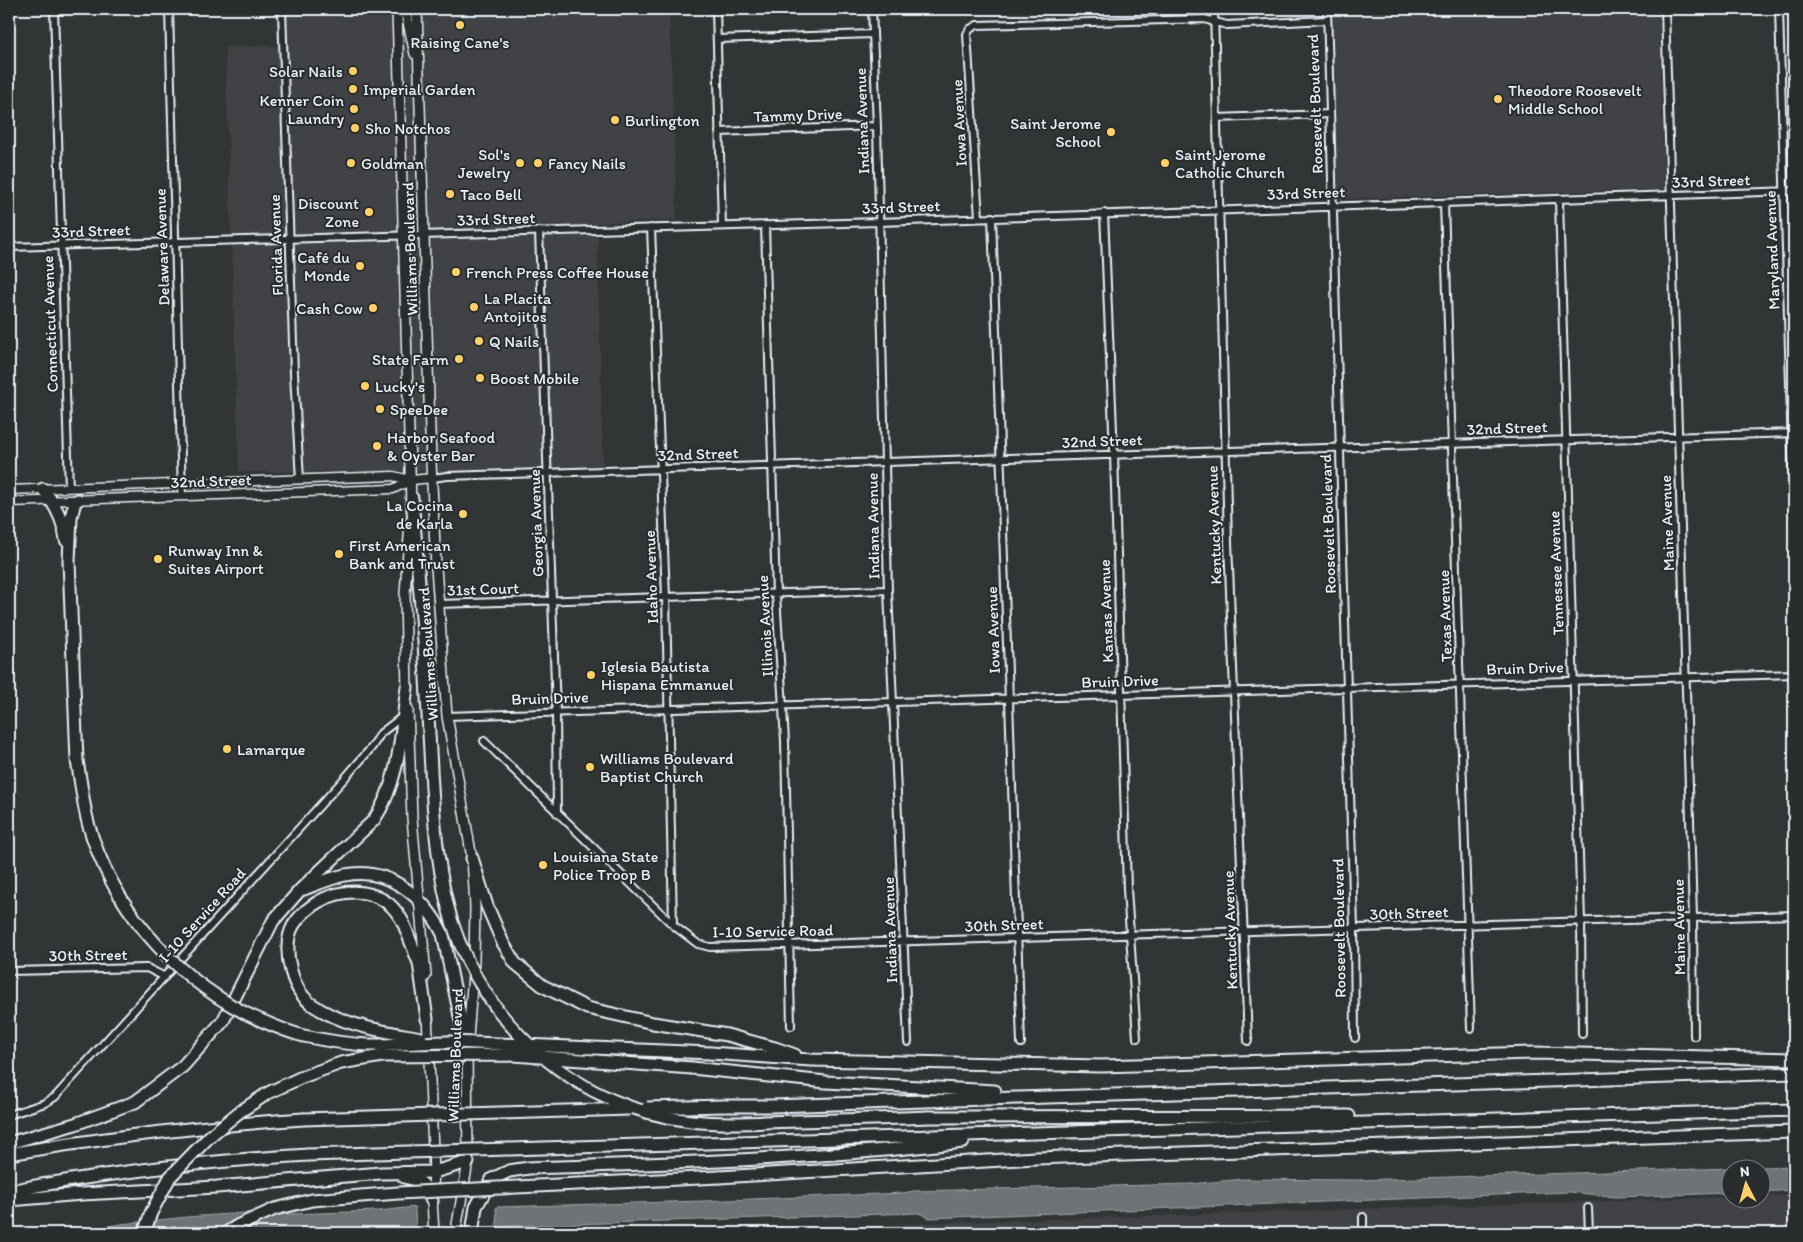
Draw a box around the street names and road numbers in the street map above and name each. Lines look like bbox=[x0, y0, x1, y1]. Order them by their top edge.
street label: Roosevelt Boulevard bbox=[1303, 33, 1327, 174]
street label: Indiana Avenue bbox=[851, 67, 873, 175]
street label: Iowa Avenue bbox=[947, 79, 971, 167]
street label: Tammy Drive bbox=[753, 104, 843, 126]
street label: 33rd Street bbox=[1671, 170, 1751, 192]
street label: Williams Boulevard bbox=[398, 181, 422, 316]
street label: 33rd Street bbox=[1266, 182, 1346, 204]
street label: Delaware Avenue bbox=[150, 188, 174, 306]
street label: Maryland Avenue bbox=[1760, 190, 1784, 310]
street label: Florida Avenue bbox=[265, 194, 287, 296]
street label: 33rd Street bbox=[861, 196, 941, 218]
street label: 33rd Street bbox=[456, 208, 536, 230]
street label: 33rd Street bbox=[51, 220, 131, 242]
street label: Connecticut Avenue bbox=[38, 255, 62, 393]
street label: 32nd Street bbox=[1466, 417, 1548, 439]
street label: 32nd Street bbox=[1061, 430, 1143, 452]
street label: 32nd Street bbox=[657, 443, 739, 465]
street label: Roosevelt Boulevard bbox=[1316, 453, 1340, 594]
street label: Kentucky Avenue bbox=[1202, 465, 1226, 585]
street label: Georgia Avenue bbox=[525, 469, 547, 577]
street label: 32nd Street bbox=[170, 470, 252, 492]
street label: Indiana Avenue bbox=[863, 472, 883, 579]
street label: Maine Avenue bbox=[1656, 474, 1678, 571]
street label: Tennessee Avenue bbox=[1544, 511, 1568, 635]
street label: Idaho Avenue bbox=[640, 530, 662, 624]
street label: Kansas Avenue bbox=[1095, 559, 1117, 663]
street label: Texas Avenue bbox=[1434, 570, 1456, 662]
street label: Illinois Avenue bbox=[753, 574, 777, 677]
street label: 31st Court bbox=[446, 578, 520, 600]
street label: Williams Boulevard bbox=[414, 586, 442, 721]
street label: Iowa Avenue bbox=[982, 586, 1004, 674]
street label: Bruin Drive bbox=[1486, 657, 1564, 679]
street label: Bruin Drive bbox=[1081, 670, 1159, 692]
street label: Bruin Drive bbox=[511, 687, 589, 709]
street label: Roosevelt Boulevard bbox=[1328, 858, 1350, 998]
street label: I-10 Service Road bbox=[154, 864, 250, 966]
street label: Kentucky Avenue bbox=[1218, 870, 1242, 990]
street label: Indiana Avenue bbox=[879, 876, 901, 984]
street label: Maine Avenue bbox=[1669, 878, 1689, 975]
street label: 30th Street bbox=[1369, 902, 1449, 924]
street label: 30th Street bbox=[964, 914, 1044, 936]
street label: I-10 Service Road bbox=[712, 920, 834, 942]
street label: 30th Street bbox=[48, 945, 128, 965]
street label: Williams Boulevard bbox=[443, 987, 467, 1122]

